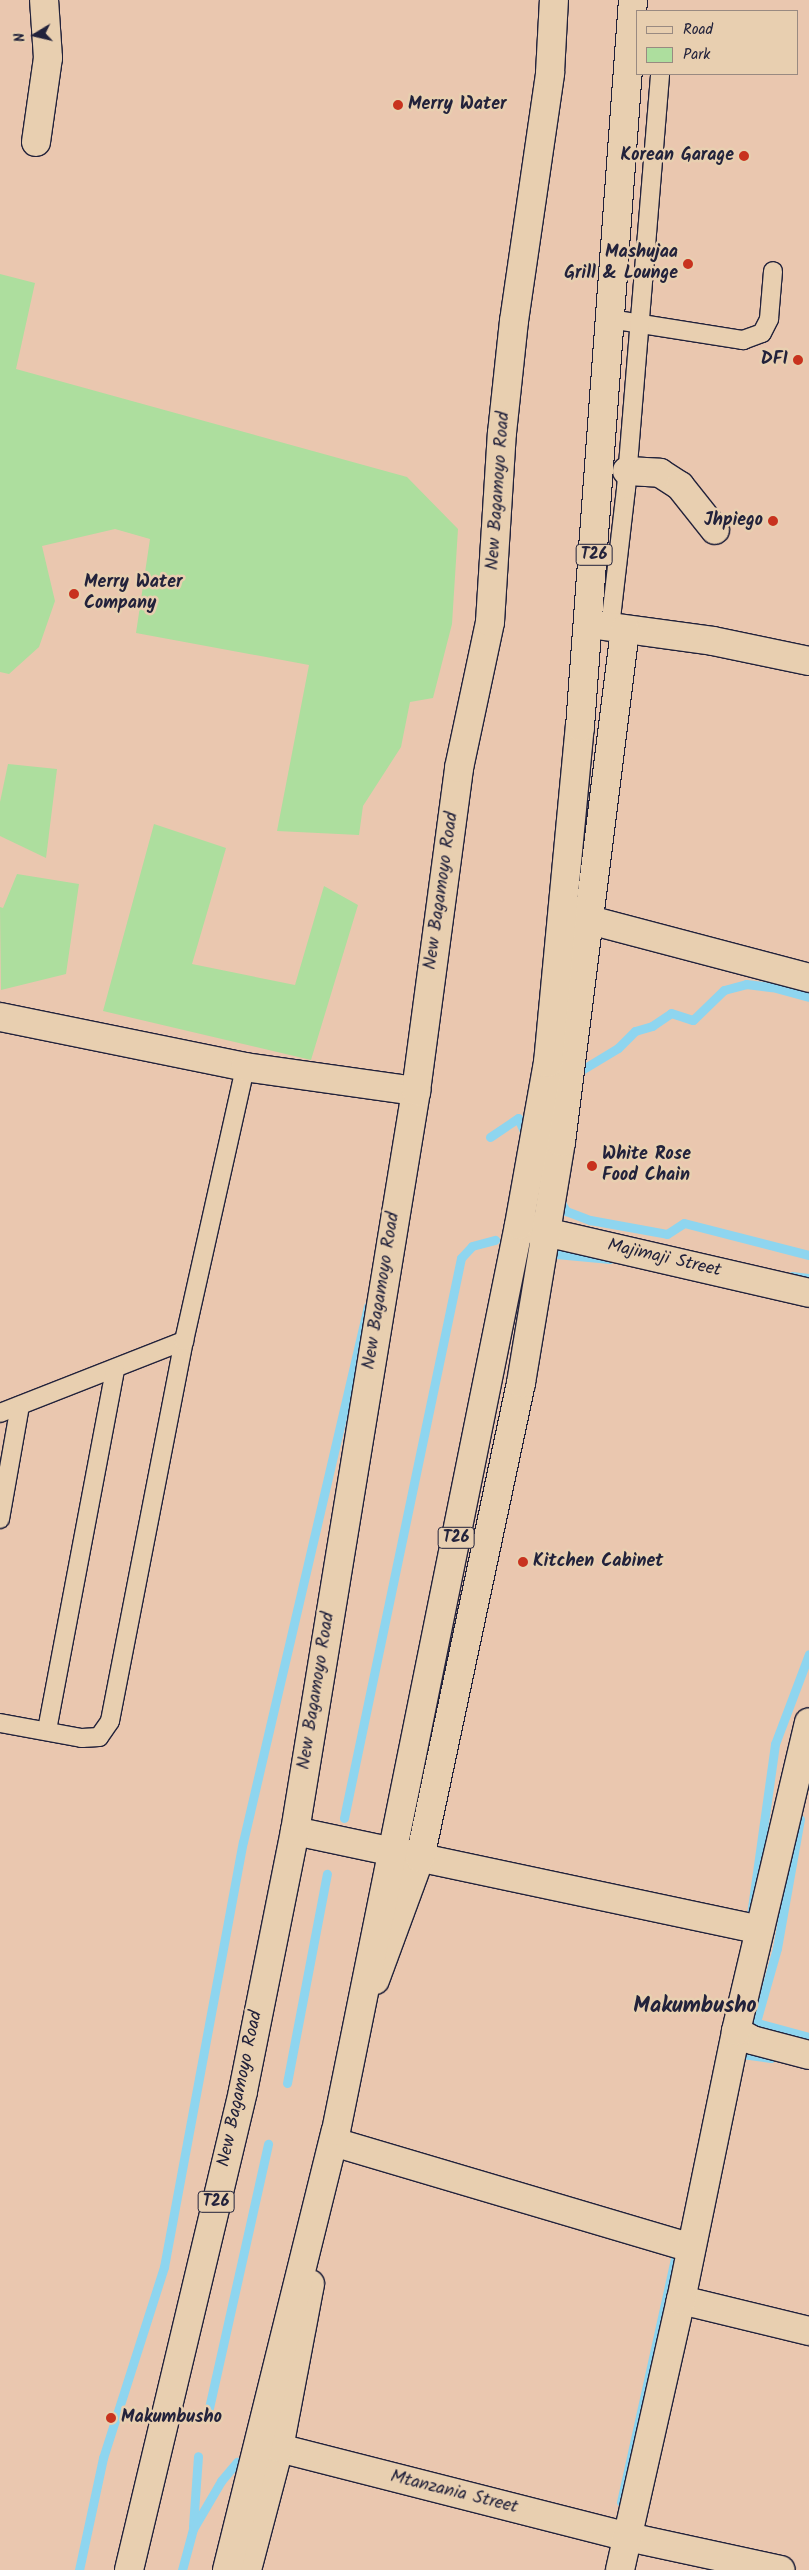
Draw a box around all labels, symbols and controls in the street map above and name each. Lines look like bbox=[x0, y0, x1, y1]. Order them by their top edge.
north arrow bbox=[10, 10, 60, 60]
legend bbox=[636, 10, 799, 75]
text: Road bbox=[683, 18, 713, 42]
text: N bbox=[9, 31, 32, 43]
text: Park bbox=[683, 43, 710, 67]
place label: Merry Water bbox=[408, 94, 506, 116]
marker: Merry Water bbox=[392, 99, 404, 111]
place label: Korean Garage bbox=[621, 145, 734, 167]
marker: Korean Garage bbox=[738, 150, 750, 162]
place label: Mashujaa Grill & Lounge bbox=[564, 243, 678, 286]
marker: Mashujaa Grill & Lounge bbox=[682, 258, 694, 270]
place label: DFI bbox=[761, 349, 788, 371]
marker: DFI bbox=[792, 354, 804, 366]
street label: New Bagamoyo Road bbox=[483, 411, 515, 571]
place label: Jhpiego bbox=[704, 510, 763, 532]
marker: Jhpiego bbox=[767, 515, 779, 527]
road number: T26 bbox=[575, 542, 613, 568]
place label: Merry Water Company bbox=[84, 573, 182, 616]
marker: Merry Water Company bbox=[68, 588, 80, 600]
street label: New Bagamoyo Road bbox=[420, 811, 464, 971]
place label: White Rose Food Chain bbox=[602, 1145, 691, 1188]
marker: White Rose Food Chain bbox=[586, 1160, 598, 1172]
street label: New Bagamoyo Road bbox=[359, 1211, 405, 1371]
street label: Majimaji Street bbox=[605, 1235, 723, 1283]
road number: T26 bbox=[437, 1525, 475, 1552]
place label: Kitchen Cabinet bbox=[533, 1551, 663, 1573]
marker: Kitchen Cabinet bbox=[517, 1556, 529, 1568]
street label: New Bagamoyo Road bbox=[294, 1611, 340, 1771]
district label: Makumbusho bbox=[633, 1994, 757, 2020]
street label: New Bagamoyo Road bbox=[214, 2009, 268, 2169]
road number: T26 bbox=[197, 2188, 235, 2216]
place label: Makumbusho bbox=[121, 2407, 222, 2429]
marker: Makumbusho bbox=[105, 2412, 117, 2424]
street label: Mtanzania Street bbox=[388, 2467, 520, 2519]

